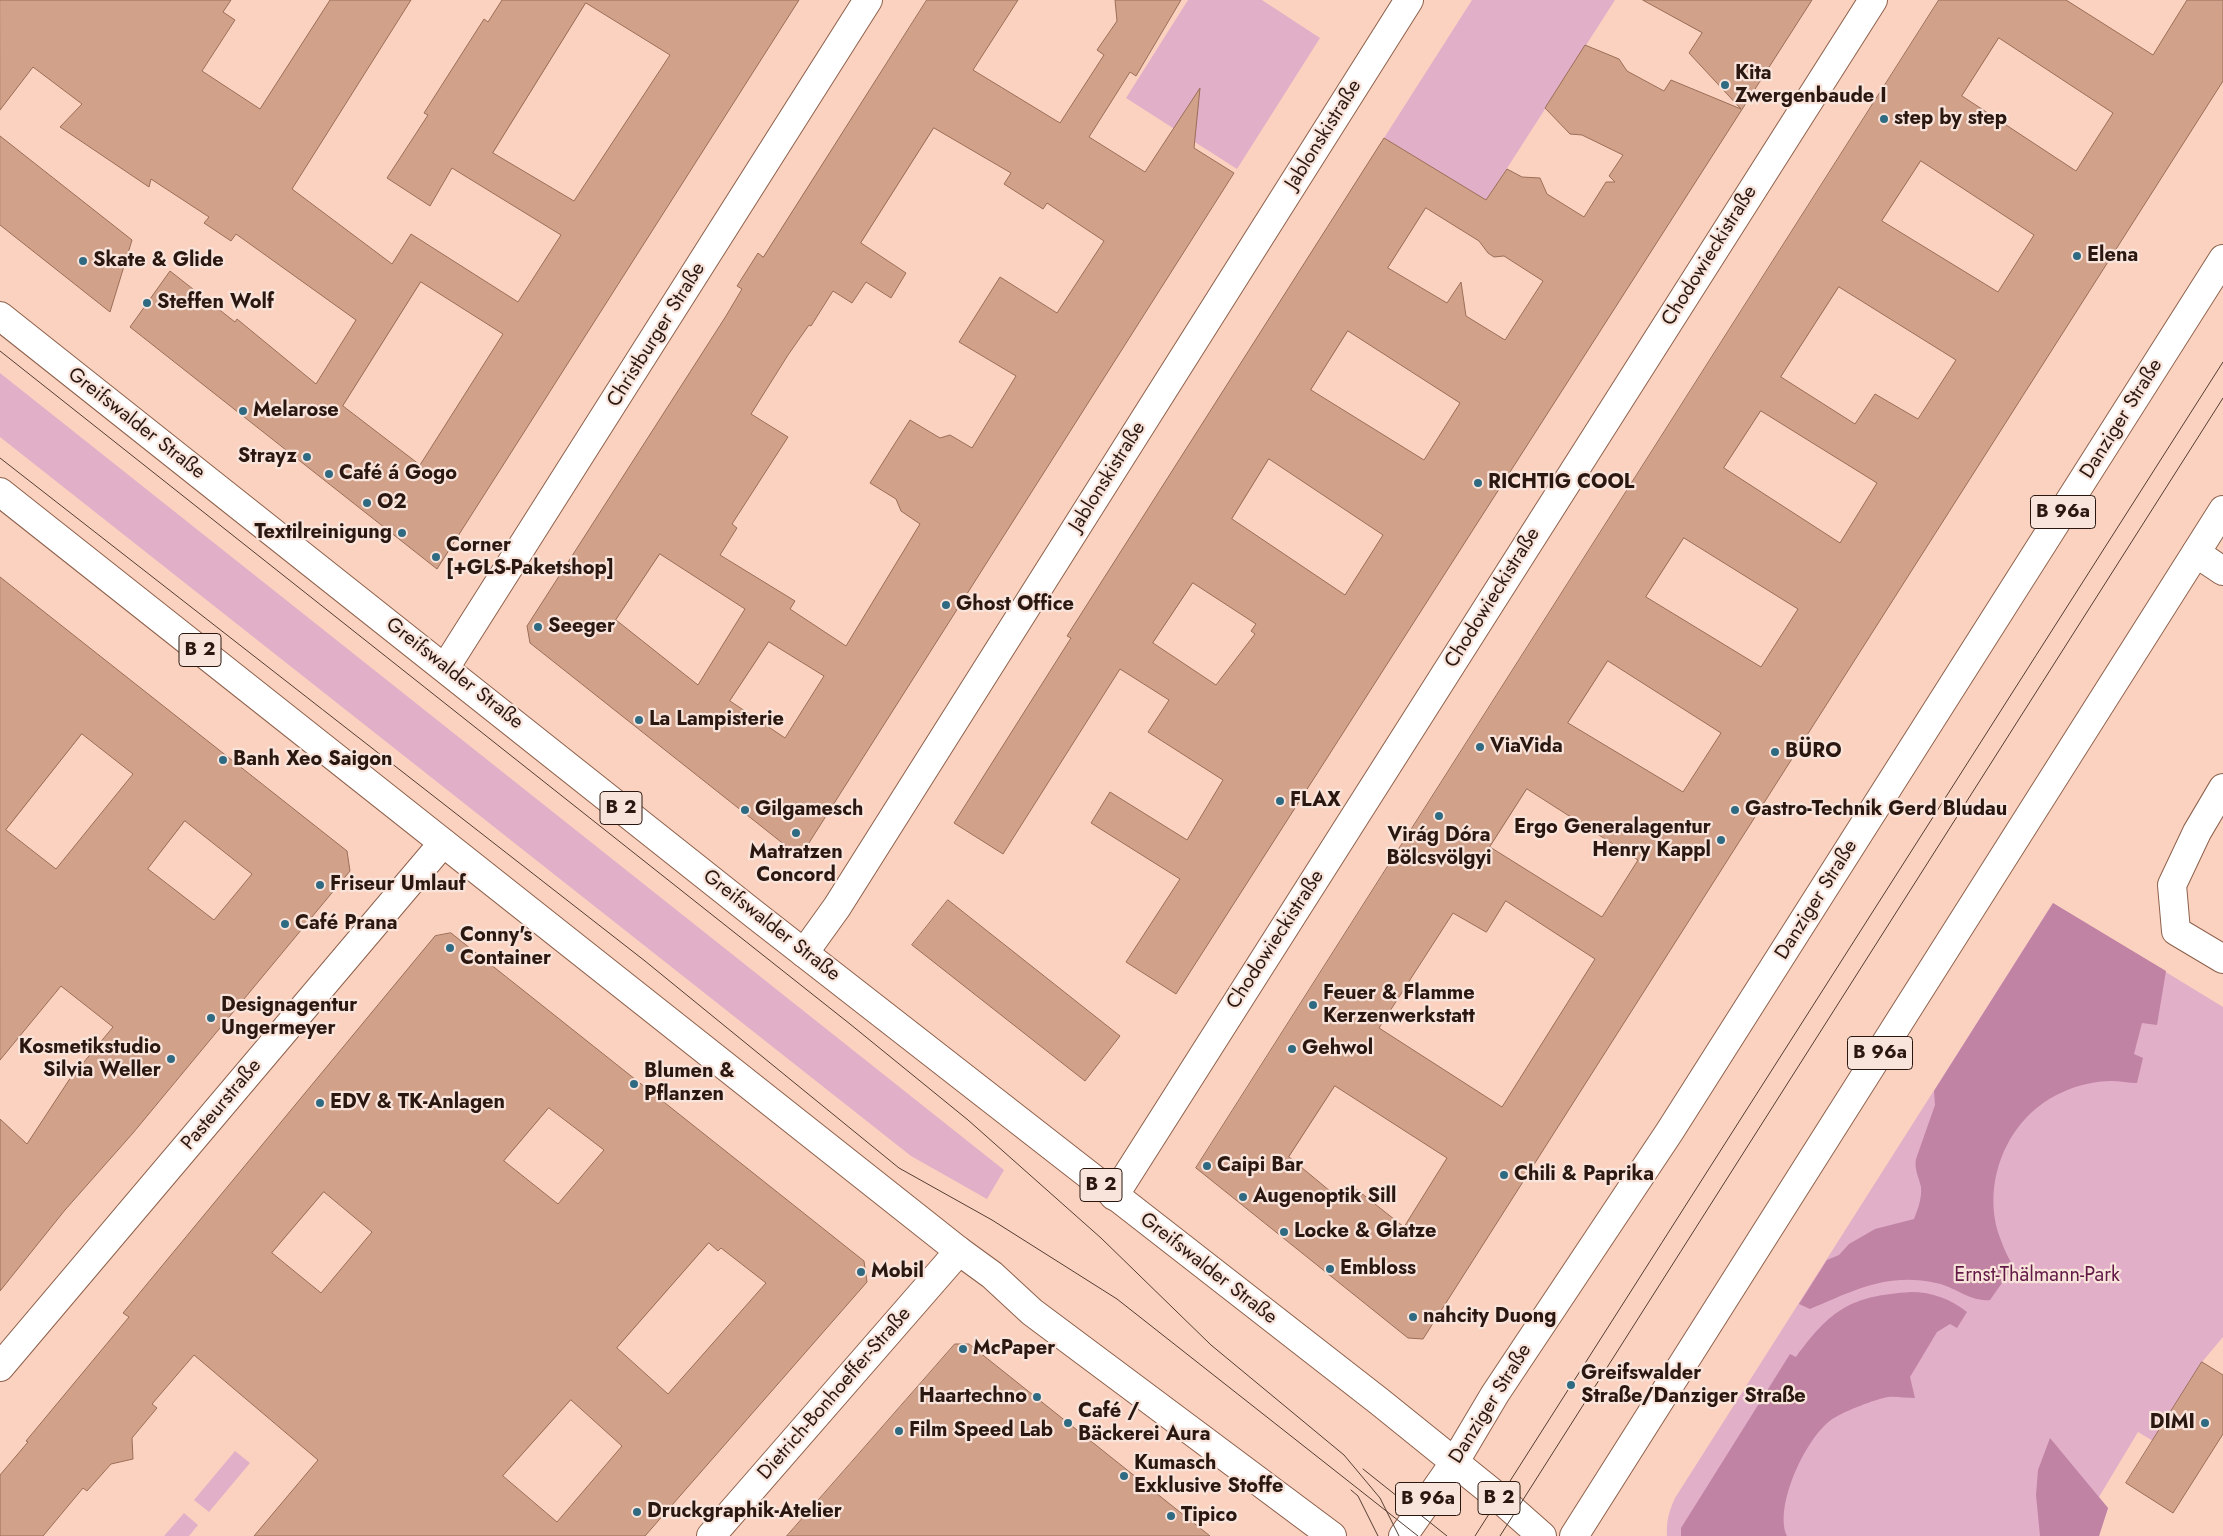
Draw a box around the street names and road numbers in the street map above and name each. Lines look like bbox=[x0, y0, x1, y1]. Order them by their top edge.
street label: Jablonskistraße bbox=[1281, 76, 1367, 194]
street label: Chodowieckistraße bbox=[1657, 181, 1763, 331]
street label: Christburger Straße bbox=[603, 258, 711, 412]
street label: Danziger Straße bbox=[2076, 355, 2168, 483]
street label: Greifswalder Straße bbox=[63, 363, 209, 485]
street label: Jablonskistraße bbox=[1065, 418, 1151, 536]
road number: B 96a bbox=[2030, 496, 2096, 528]
street label: Chodowieckistraße bbox=[1440, 523, 1546, 673]
street label: Greifswalder Straße bbox=[381, 613, 527, 735]
road number: B 2 bbox=[179, 634, 221, 666]
road number: B 2 bbox=[600, 791, 642, 824]
street label: Danziger Straße bbox=[1771, 836, 1863, 964]
street label: Greifswalder Straße bbox=[698, 865, 844, 987]
street label: Chodowieckistraße bbox=[1222, 866, 1330, 1014]
road number: B 96a bbox=[1848, 1036, 1912, 1070]
street label: Pasteurstraße bbox=[177, 1055, 267, 1155]
road number: B 2 bbox=[1080, 1168, 1122, 1202]
street label: Greifswalder Straße bbox=[1135, 1208, 1281, 1330]
street label: Dietrich-Bonhoeffer-Straße bbox=[753, 1303, 917, 1485]
street label: Danziger Straße bbox=[1445, 1340, 1537, 1468]
road number: B 96a bbox=[1396, 1482, 1460, 1516]
road number: B 2 bbox=[1478, 1482, 1520, 1515]

